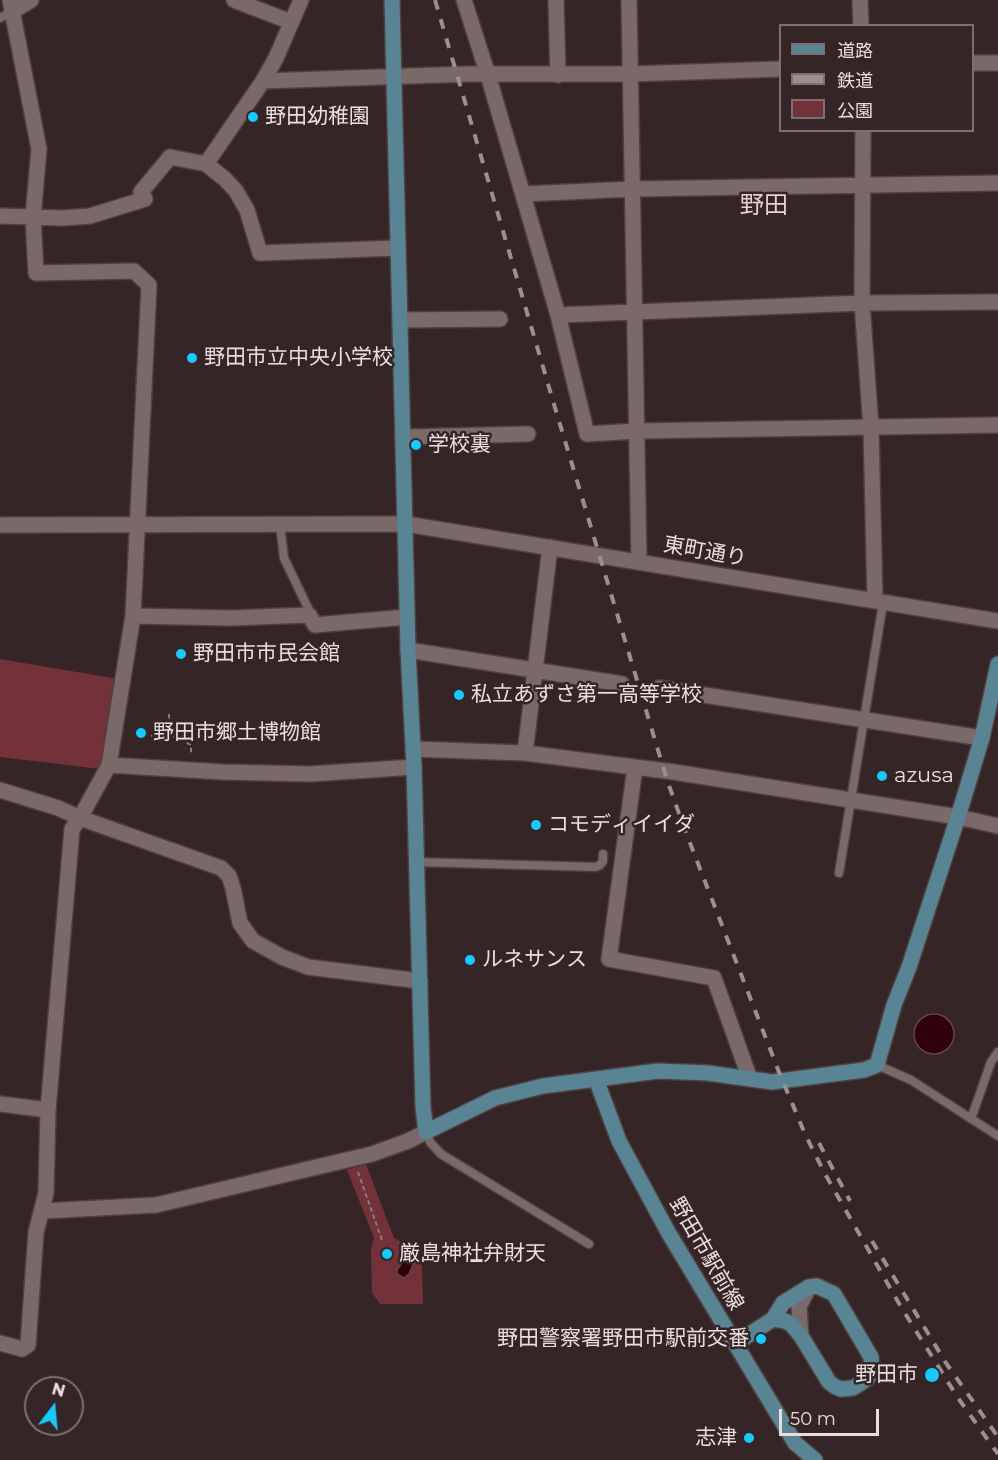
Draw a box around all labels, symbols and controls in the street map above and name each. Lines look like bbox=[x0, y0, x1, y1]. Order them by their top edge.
legend bbox=[779, 24, 974, 132]
text: 道路 bbox=[837, 40, 873, 62]
text: 鉄道 bbox=[837, 70, 873, 92]
text: 公園 bbox=[837, 100, 873, 122]
place label: 野田幼稚園 bbox=[265, 104, 370, 130]
marker: 野田幼稚園 bbox=[246, 110, 260, 124]
district label: 野田 bbox=[740, 192, 788, 220]
place label: 野田市立中央小学校 bbox=[204, 345, 393, 371]
marker: 野田市立中央小学校 bbox=[185, 351, 199, 365]
place label: 学校裏 bbox=[428, 432, 491, 458]
marker: 学校裏 bbox=[409, 438, 423, 452]
street label: 東町通り bbox=[661, 532, 749, 572]
place label: 野田市市民会館 bbox=[193, 641, 340, 667]
marker: 野田市市民会館 bbox=[174, 647, 188, 661]
place label: 私立あずさ第一高等学校 bbox=[471, 682, 702, 708]
marker: 私立あずさ第一高等学校 bbox=[452, 688, 466, 702]
place label: 野田市郷土博物館 bbox=[153, 720, 321, 746]
marker: 野田市郷土博物館 bbox=[134, 726, 148, 740]
place label: azusa bbox=[894, 763, 954, 789]
marker: azusa bbox=[875, 769, 889, 783]
place label: コモディイイダ bbox=[548, 812, 695, 838]
marker: コモディイイダ bbox=[529, 818, 543, 832]
place label: ルネサンス bbox=[482, 947, 587, 973]
marker: ルネサンス bbox=[463, 953, 477, 967]
street label: 野田市駅前線 bbox=[664, 1193, 748, 1315]
place label: 厳島神社弁財天 bbox=[399, 1241, 546, 1267]
marker: 厳島神社弁財天 bbox=[380, 1247, 394, 1261]
place label: 野田警察署野田市駅前交番 bbox=[497, 1326, 749, 1352]
marker: 野田警察署野田市駅前交番 bbox=[754, 1332, 768, 1346]
place label: 野田市 bbox=[855, 1362, 918, 1388]
marker: 野田市 bbox=[923, 1366, 941, 1384]
north arrow bbox=[24, 1376, 84, 1436]
text: N bbox=[50, 1379, 67, 1401]
scale bar bbox=[782, 1397, 882, 1435]
text: 50 m bbox=[790, 1408, 836, 1430]
place label: 志津 bbox=[695, 1425, 737, 1451]
marker: 志津 bbox=[742, 1431, 756, 1445]

